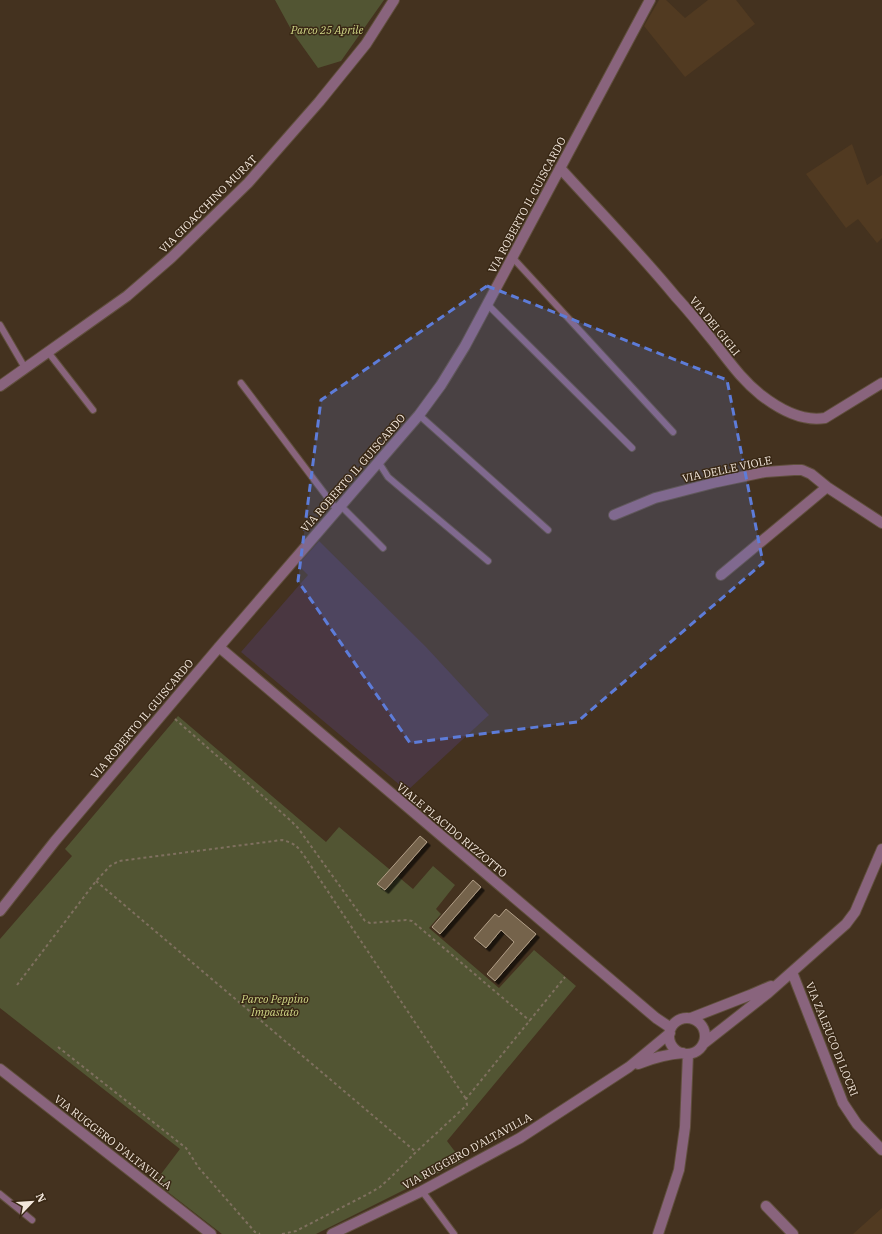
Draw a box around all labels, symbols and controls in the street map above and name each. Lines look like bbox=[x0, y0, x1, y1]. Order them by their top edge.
park label: Parco 25 Aprile bbox=[290, 23, 363, 37]
street label: VIA ROBERTO IL GUISCARDO bbox=[485, 134, 569, 276]
street label: VIA GIOACCHINO MURAT bbox=[156, 152, 260, 256]
street label: VIA DEI GIGLI bbox=[687, 293, 743, 359]
street label: VIA ROBERTO IL GUISCARDO bbox=[298, 411, 408, 535]
street label: VIA DELLE VIOLE bbox=[681, 453, 773, 485]
street label: VIA ROBERTO IL GUISCARDO bbox=[88, 656, 196, 782]
street label: VIALE PLACIDO RIZZOTTO bbox=[394, 780, 510, 880]
street label: VIA ZALEUCO DI LOCRI bbox=[803, 980, 861, 1098]
park label: Parco Peppino Impastato bbox=[240, 992, 309, 1019]
street label: VIA RUGGERO D'ALTAVILLA bbox=[51, 1092, 175, 1193]
street label: VIA RUGGERO D'ALTAVILLA bbox=[400, 1109, 534, 1192]
north arrow bbox=[12, 1182, 52, 1222]
text: N bbox=[33, 1191, 49, 1205]

